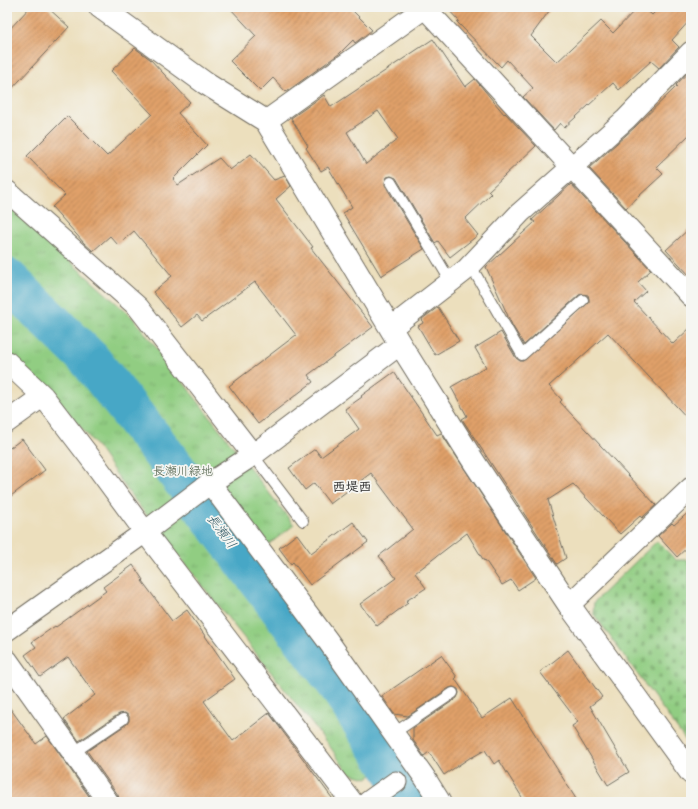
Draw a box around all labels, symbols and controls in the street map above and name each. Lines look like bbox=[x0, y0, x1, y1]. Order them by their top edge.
park label: 長瀬川緑地 bbox=[153, 464, 213, 478]
district label: 西堤西 bbox=[332, 479, 372, 494]
water label: 長瀬川 bbox=[204, 511, 240, 551]

